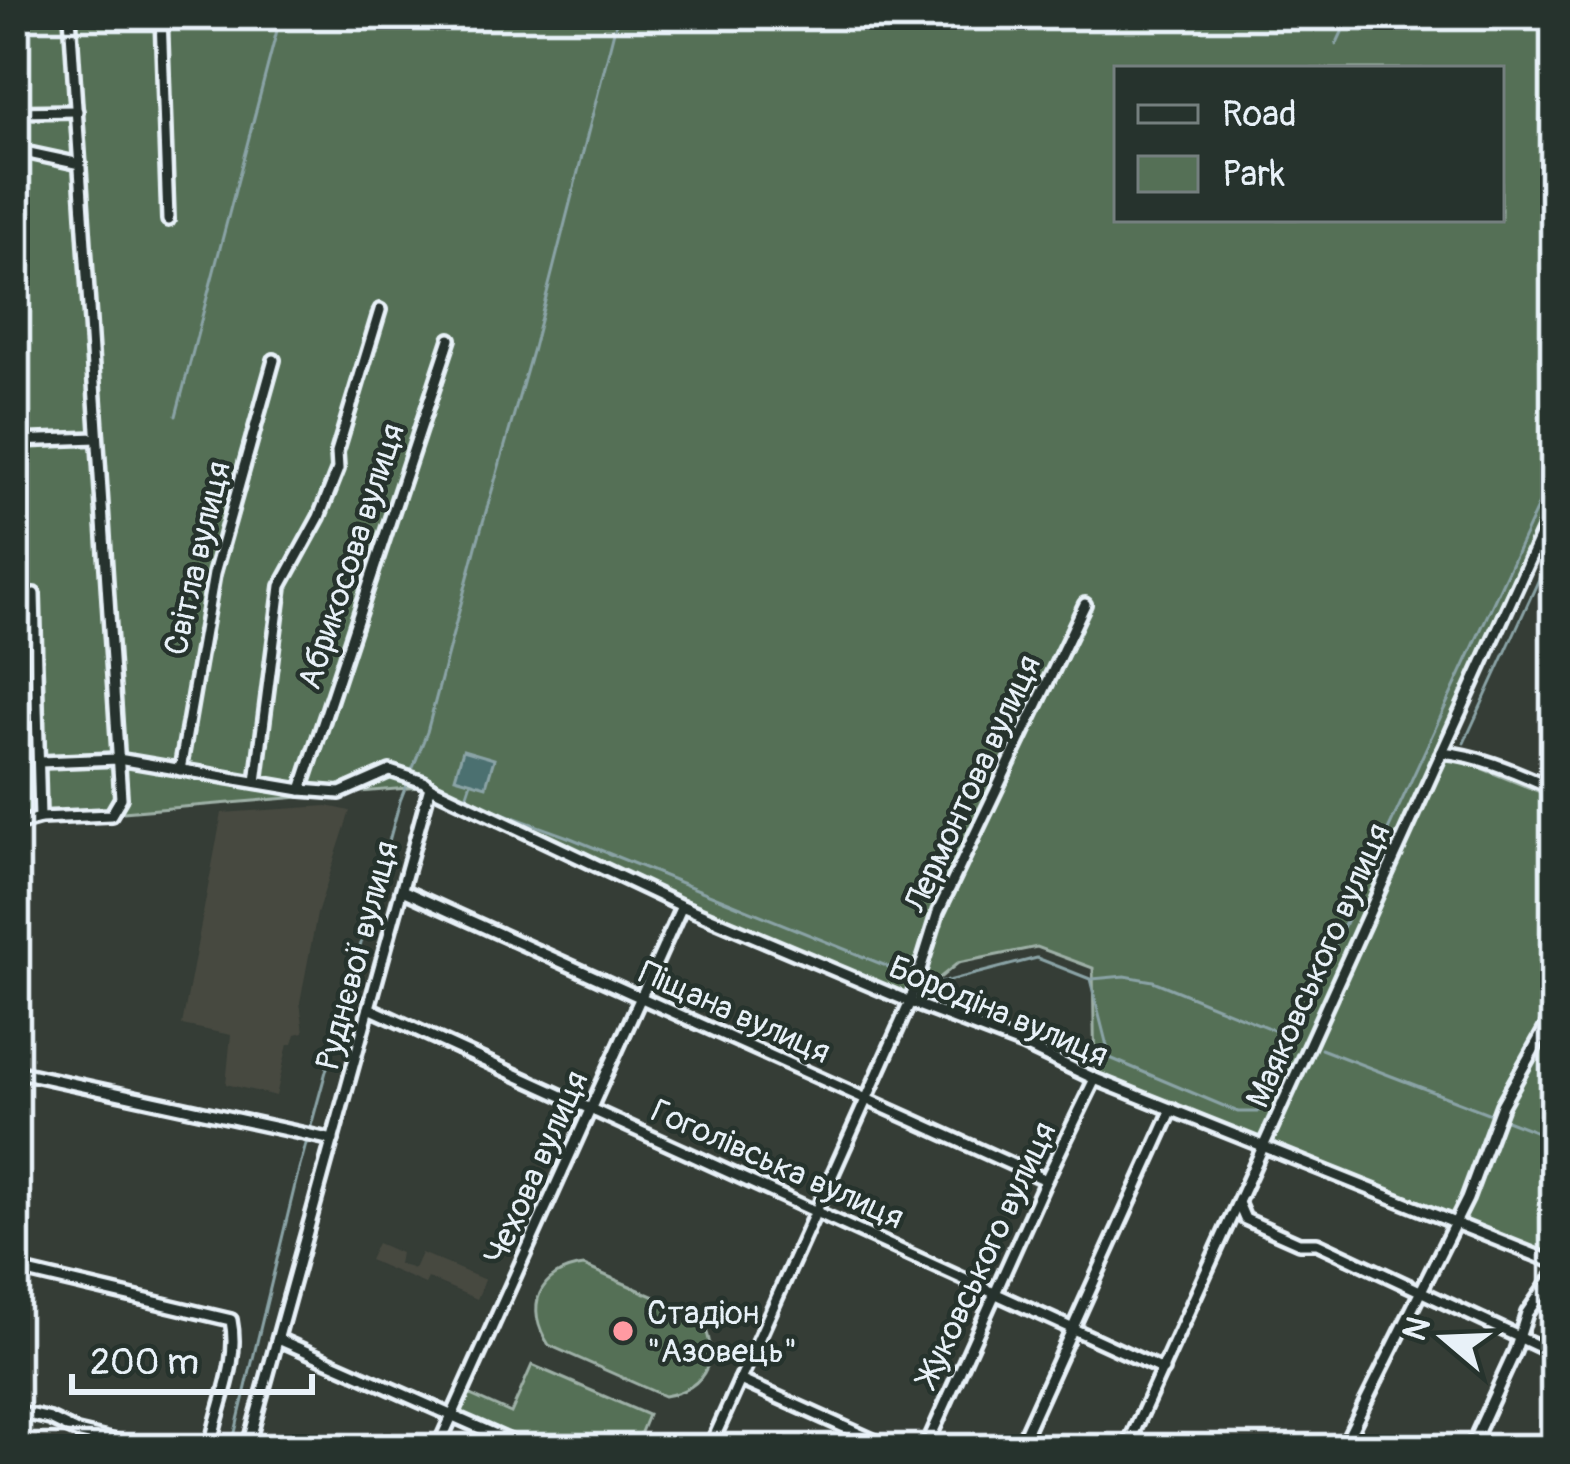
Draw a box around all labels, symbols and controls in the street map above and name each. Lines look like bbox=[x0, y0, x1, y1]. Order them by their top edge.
legend bbox=[1114, 66, 1504, 222]
text: Road bbox=[1222, 92, 1297, 137]
text: Park bbox=[1222, 152, 1285, 197]
street label: Абрикосова вулиця bbox=[289, 418, 414, 695]
street label: Світла вулиця bbox=[155, 458, 240, 659]
street label: Лермонтова вулиця bbox=[894, 648, 1050, 920]
street label: Маяковського вулиця bbox=[1237, 817, 1400, 1114]
street label: Руднєвої вулиця bbox=[307, 836, 408, 1074]
street label: Бородіна вулиця bbox=[883, 947, 1114, 1076]
street label: Піщана вулиця bbox=[632, 952, 836, 1073]
street label: Чехова вулиця bbox=[475, 1064, 597, 1271]
street label: Гоголівська вулиця bbox=[645, 1090, 910, 1238]
street label: Жуковського вулиця bbox=[905, 1115, 1065, 1397]
north arrow bbox=[1384, 1278, 1504, 1398]
place label: Стадіон "Азовець" bbox=[647, 1293, 797, 1372]
text: N bbox=[1394, 1311, 1440, 1346]
marker: Стадіон "Азовець" bbox=[610, 1318, 636, 1344]
scale bar bbox=[72, 1320, 312, 1394]
text: 200 m bbox=[90, 1340, 199, 1385]

